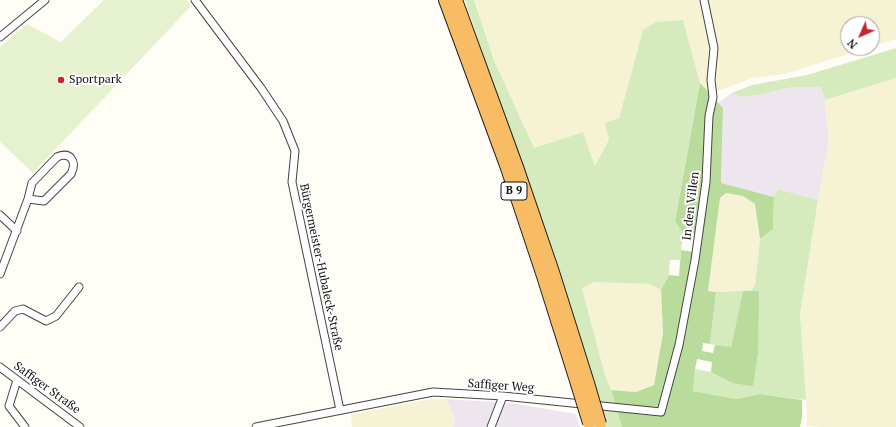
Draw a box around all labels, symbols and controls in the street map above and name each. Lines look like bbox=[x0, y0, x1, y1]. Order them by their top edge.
north arrow bbox=[840, 16, 880, 56]
text: N bbox=[844, 36, 860, 52]
place label: Sportpark bbox=[69, 73, 122, 87]
marker: Sportpark bbox=[56, 75, 66, 85]
street label: In den Villen bbox=[680, 171, 702, 241]
street label: Bürgermeister-Hubaleck-Straße bbox=[296, 182, 346, 352]
road number: B 9 bbox=[501, 182, 527, 200]
street label: Saffiger Straße bbox=[11, 359, 83, 417]
street label: Saffiger Weg bbox=[467, 377, 535, 395]

